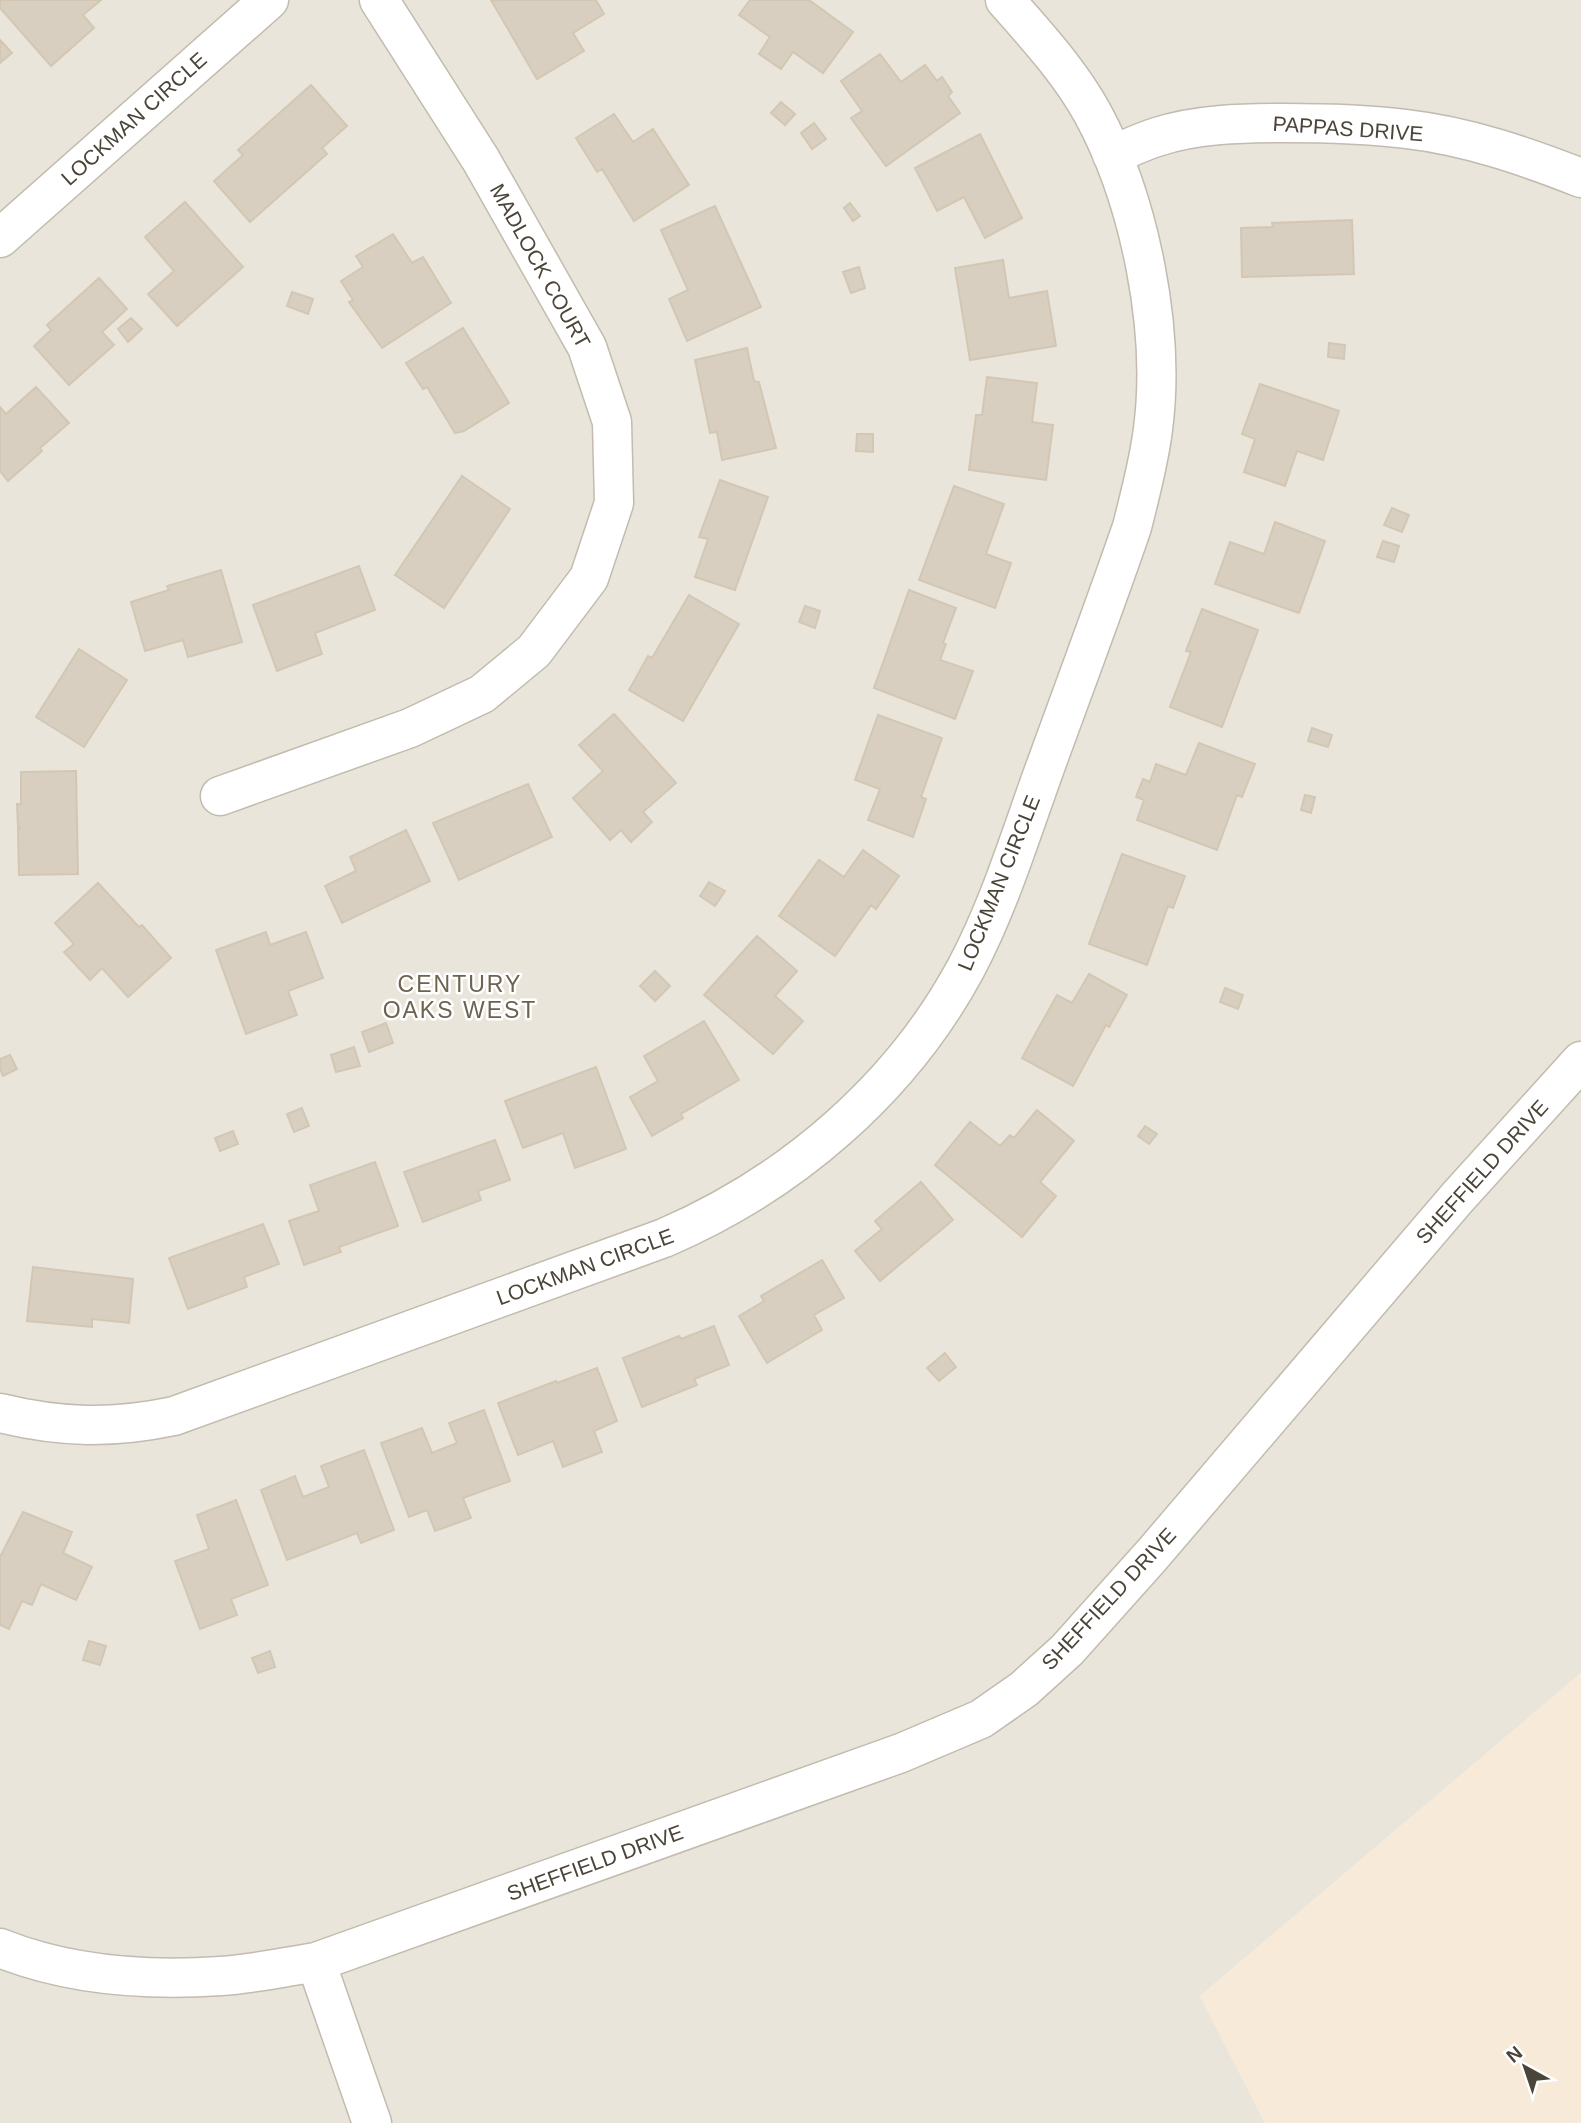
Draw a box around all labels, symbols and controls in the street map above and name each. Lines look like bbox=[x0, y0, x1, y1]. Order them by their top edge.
street label: LOCKMAN CIRCLE bbox=[57, 48, 211, 190]
street label: PAPPAS DRIVE bbox=[1272, 112, 1424, 145]
street label: MADLOCK COURT bbox=[486, 180, 595, 352]
street label: LOCKMAN CIRCLE bbox=[953, 792, 1044, 974]
district label: CENTURY OAKS WEST bbox=[383, 971, 537, 1023]
street label: SHEFFIELD DRIVE bbox=[1411, 1095, 1552, 1248]
street label: LOCKMAN CIRCLE bbox=[493, 1224, 676, 1309]
street label: SHEFFIELD DRIVE bbox=[1037, 1523, 1180, 1674]
street label: SHEFFIELD DRIVE bbox=[504, 1820, 686, 1905]
north arrow bbox=[1490, 2032, 1560, 2102]
text: N bbox=[1502, 2042, 1526, 2067]

